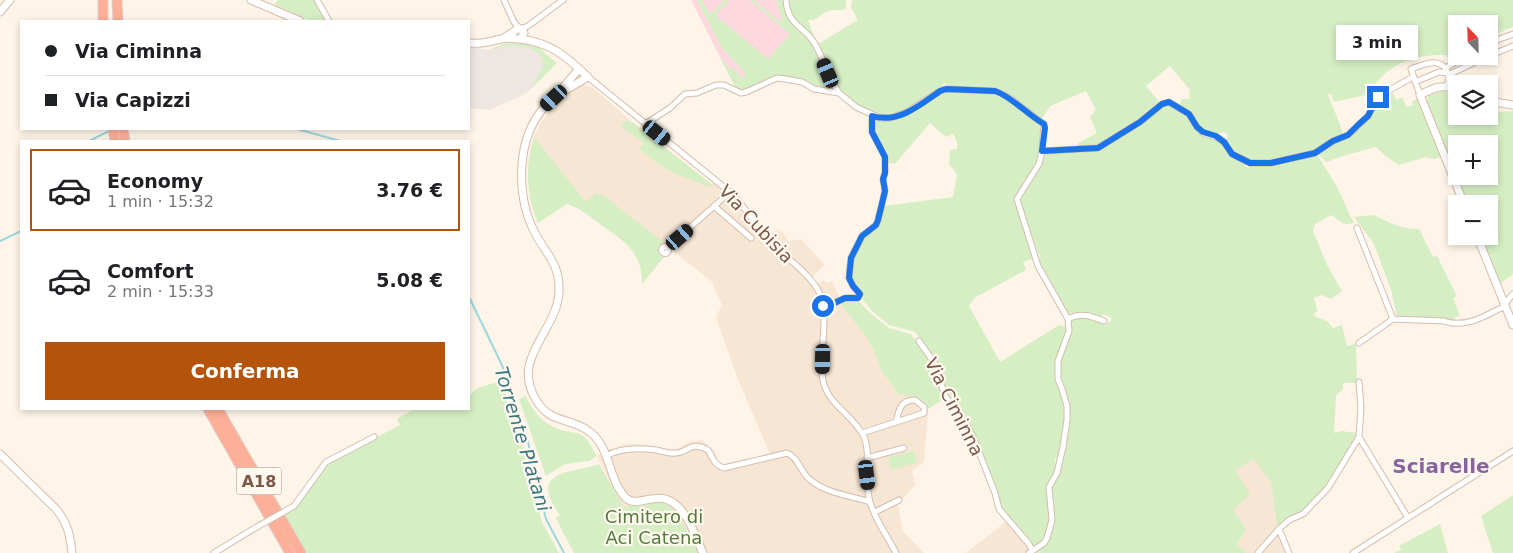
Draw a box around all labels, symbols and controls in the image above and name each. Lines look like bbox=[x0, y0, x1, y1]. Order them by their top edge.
north arrow bbox=[1448, 15, 1498, 65]
map controls bbox=[1448, 15, 1498, 245]
callout: 3 min bbox=[1337, 24, 1419, 59]
text: 3 min bbox=[1352, 33, 1402, 52]
text: Via Ciminna bbox=[75, 40, 202, 62]
car bbox=[815, 56, 840, 90]
button: layers bbox=[1448, 75, 1498, 125]
car bbox=[537, 82, 570, 114]
route end bbox=[1367, 86, 1389, 108]
text: Via Capizzi bbox=[75, 89, 191, 111]
car bbox=[640, 118, 673, 148]
button: + bbox=[1448, 135, 1498, 185]
icon: car bbox=[47, 168, 92, 213]
text: Economy bbox=[107, 170, 203, 192]
text: 3.76 € bbox=[376, 179, 443, 201]
street label: Via Cubisia bbox=[715, 180, 798, 267]
text: 1 min · 15:32 bbox=[107, 192, 214, 211]
button: − bbox=[1448, 195, 1498, 245]
car bbox=[663, 221, 696, 253]
icon: car bbox=[47, 258, 92, 303]
text: Comfort bbox=[107, 260, 194, 282]
text: 5.08 € bbox=[376, 269, 443, 291]
text: 2 min · 15:33 bbox=[107, 282, 214, 301]
route start bbox=[812, 295, 834, 317]
button: Conferma bbox=[45, 342, 445, 400]
car bbox=[815, 344, 830, 374]
street label: Via Ciminna bbox=[921, 354, 988, 459]
water label: Torrente Platani bbox=[491, 364, 556, 515]
district label: Sciarelle bbox=[1392, 454, 1490, 478]
car bbox=[857, 459, 876, 491]
road number: A18 bbox=[236, 468, 282, 494]
park label: Cimitero di Aci Catena bbox=[605, 506, 703, 548]

